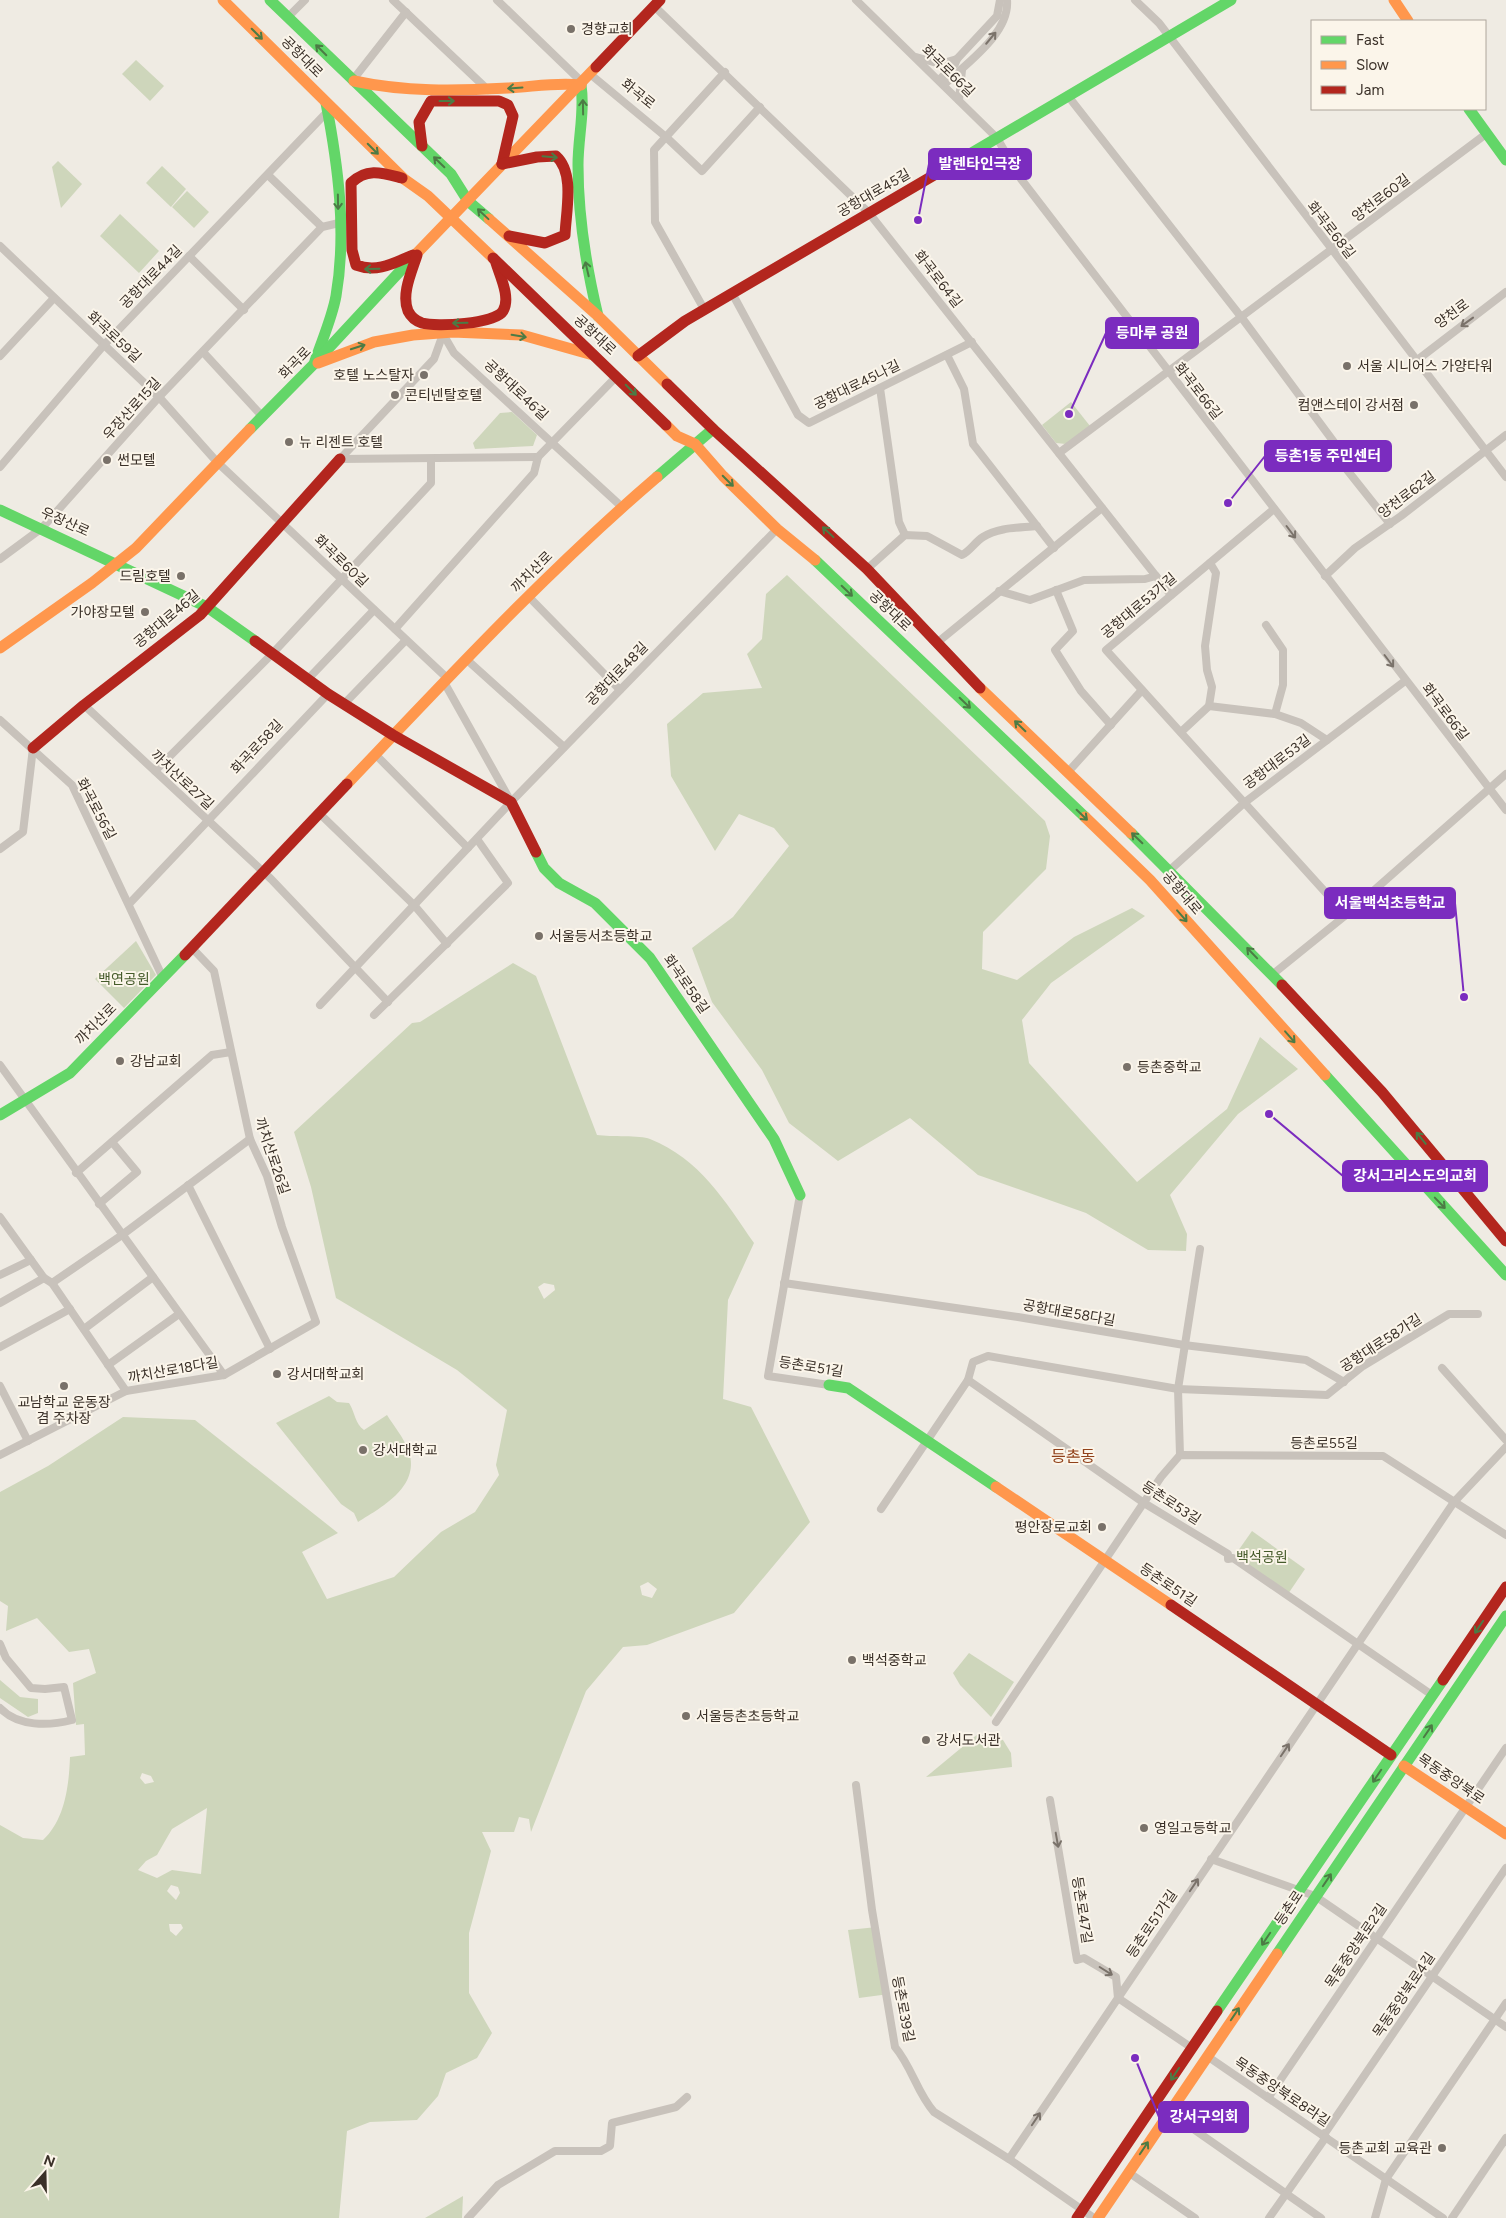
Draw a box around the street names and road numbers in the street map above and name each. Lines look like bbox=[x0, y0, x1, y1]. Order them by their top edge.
street label: 공항대로 bbox=[278, 33, 326, 81]
street label: 화곡로66길 bbox=[918, 41, 978, 101]
street label: 화곡로 bbox=[618, 75, 658, 113]
street label: 공항대로45길 bbox=[835, 165, 913, 221]
street label: 양천로60길 bbox=[1349, 171, 1413, 225]
street label: 화곡로68길 bbox=[1303, 198, 1359, 262]
street label: 공항대로44길 bbox=[116, 242, 186, 312]
street label: 화곡로64길 bbox=[910, 247, 966, 311]
street label: 양천로 bbox=[1431, 296, 1473, 332]
street label: 화곡로59길 bbox=[84, 308, 144, 366]
street label: 공항대로 bbox=[570, 311, 620, 359]
street label: 화곡로 bbox=[275, 343, 315, 383]
street label: 공항대로46길 bbox=[481, 356, 551, 424]
street label: 공항대로45나길 bbox=[811, 357, 903, 413]
street label: 화곡로66길 bbox=[1171, 359, 1225, 423]
street label: 우장산로15길 bbox=[100, 374, 164, 444]
street label: 양천로62길 bbox=[1375, 468, 1439, 522]
street label: 우장산로 bbox=[38, 504, 92, 540]
street label: 화곡로60길 bbox=[310, 531, 372, 591]
street label: 까치산로 bbox=[508, 548, 556, 596]
street label: 공항대로53가길 bbox=[1098, 570, 1180, 642]
street label: 공항대로46길 bbox=[130, 586, 204, 652]
street label: 공항대로 bbox=[866, 587, 915, 635]
street label: 공항대로48길 bbox=[583, 639, 651, 709]
street label: 화곡로66길 bbox=[1418, 680, 1472, 744]
street label: 화곡로58길 bbox=[228, 716, 286, 778]
street label: 공항대로53길 bbox=[1240, 731, 1314, 793]
street label: 까치산로27길 bbox=[147, 747, 217, 813]
street label: 화곡로56길 bbox=[73, 775, 119, 843]
street label: 공항대로 bbox=[1159, 868, 1205, 918]
street label: 화곡로58길 bbox=[659, 951, 713, 1017]
street label: 까치산로 bbox=[72, 1000, 120, 1048]
street label: 까치산로26길 bbox=[251, 1115, 293, 1197]
street label: 공항대로58다길 bbox=[1021, 1296, 1117, 1330]
street label: 공항대로58가길 bbox=[1337, 1310, 1425, 1376]
street label: 등촌로51길 bbox=[777, 1353, 845, 1381]
street label: 까치산로18다길 bbox=[126, 1354, 220, 1386]
street label: 등촌로55길 bbox=[1290, 1435, 1358, 1452]
street label: 등촌로53길 bbox=[1138, 1478, 1204, 1528]
street label: 등촌로51길 bbox=[1136, 1560, 1200, 1610]
street label: 목동중앙북로 bbox=[1414, 1750, 1488, 1808]
street label: 등촌로47길 bbox=[1068, 1875, 1096, 1945]
street label: 등촌로51가길 bbox=[1123, 1887, 1181, 1961]
street label: 등촌로 bbox=[1271, 1887, 1307, 1929]
street label: 목동중앙북로2길 bbox=[1322, 1901, 1390, 1991]
street label: 목동중앙북로4길 bbox=[1369, 1949, 1439, 2041]
street label: 등촌로39길 bbox=[888, 1974, 918, 2044]
street label: 목동중앙북로8라길 bbox=[1231, 2054, 1333, 2130]

